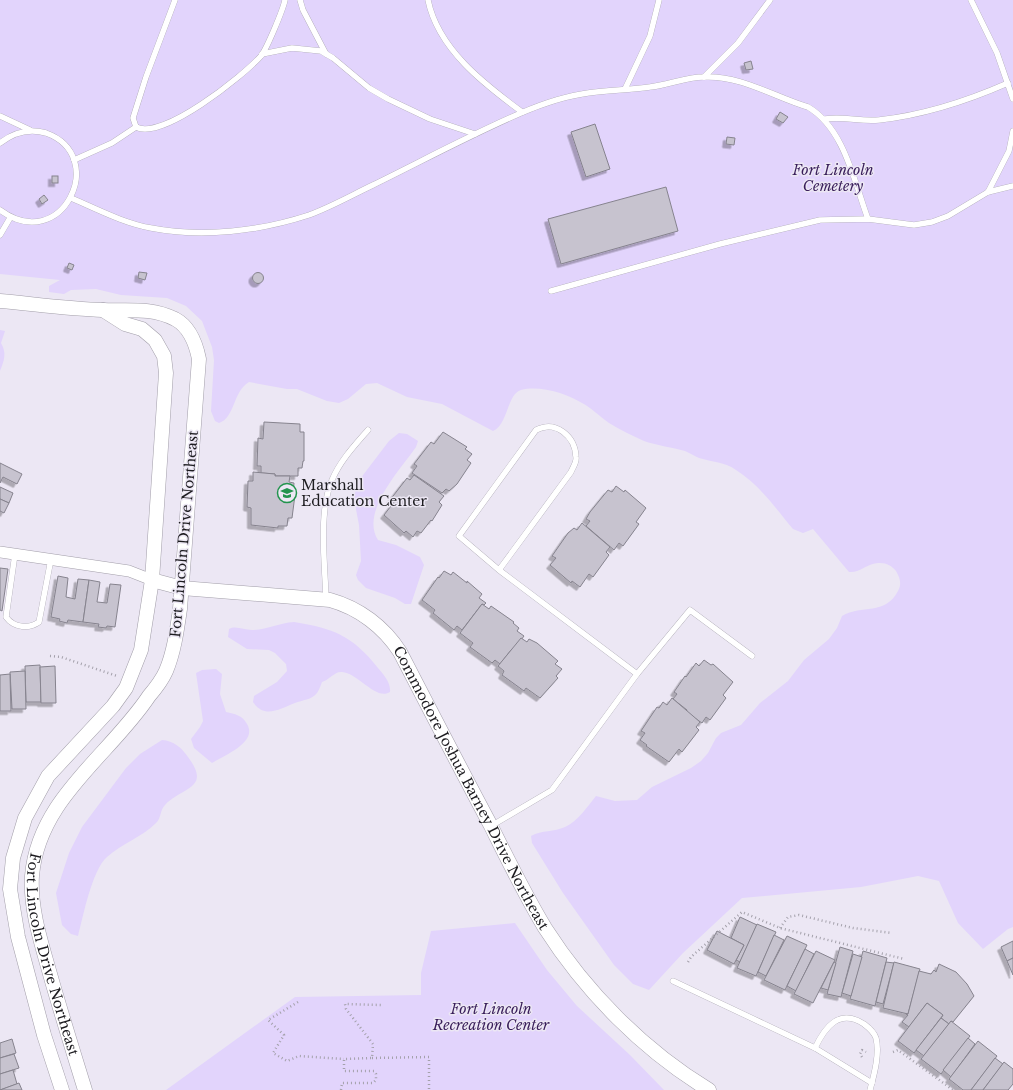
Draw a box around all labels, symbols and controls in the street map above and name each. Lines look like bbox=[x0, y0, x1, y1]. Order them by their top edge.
park label: Fort Lincoln Cemetery bbox=[791, 161, 874, 195]
street label: Fort Lincoln Drive Northeast bbox=[166, 429, 202, 638]
place label: Marshall Education Center bbox=[301, 476, 427, 510]
school or university icon: Marshall Education Center bbox=[276, 482, 298, 504]
street label: Commodore Joshua Barney Drive Northeast bbox=[389, 642, 553, 934]
street label: Fort Lincoln Drive Northeast bbox=[23, 851, 83, 1058]
park label: Fort Lincoln Recreation Center bbox=[432, 1000, 550, 1034]

